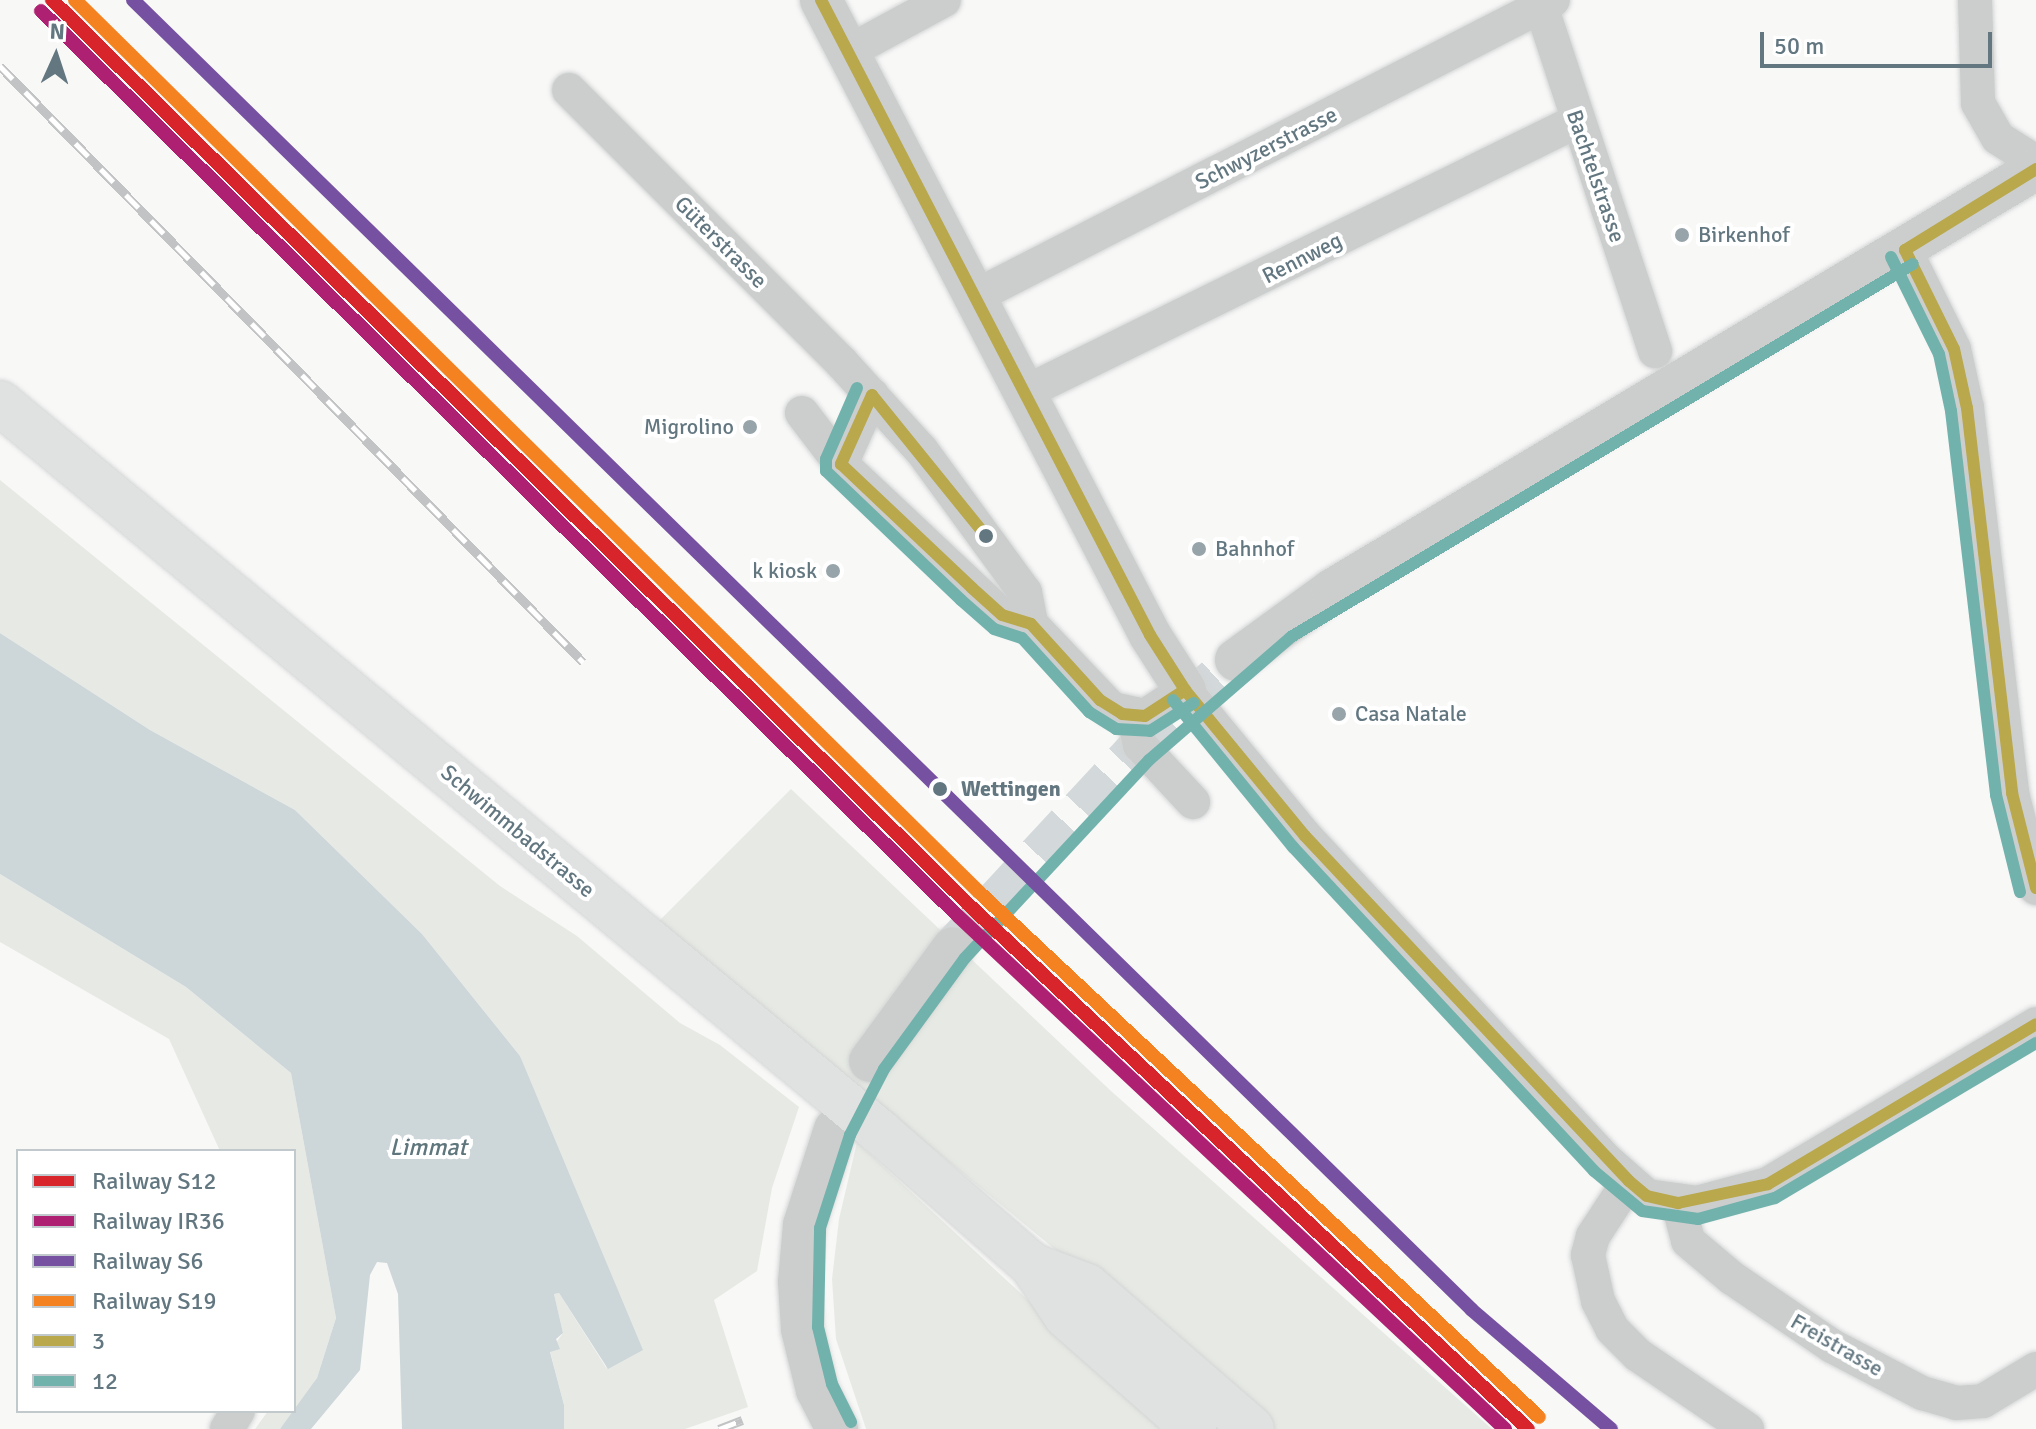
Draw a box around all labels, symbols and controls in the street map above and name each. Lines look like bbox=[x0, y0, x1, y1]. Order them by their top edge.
north arrow bbox=[16, 16, 96, 96]
scale bar bbox=[1764, 16, 1996, 66]
text: N bbox=[49, 18, 66, 45]
text: 50 m bbox=[1774, 31, 1824, 61]
street label: Schwyzerstrasse bbox=[1191, 101, 1341, 195]
street label: Bachtelstrasse bbox=[1561, 106, 1631, 246]
street label: Güterstrasse bbox=[669, 190, 773, 294]
place label: Birkenhof bbox=[1698, 222, 1790, 248]
marker: Birkenhof bbox=[1673, 226, 1691, 244]
street label: Rennweg bbox=[1258, 227, 1346, 289]
place label: Migrolino bbox=[644, 414, 734, 440]
marker: Migrolino bbox=[741, 418, 759, 436]
unlabelled marker bbox=[978, 528, 994, 544]
place label: Bahnhof bbox=[1215, 536, 1294, 562]
marker: Bahnhof bbox=[1190, 540, 1208, 558]
place label: k kiosk bbox=[752, 558, 817, 584]
marker: k kiosk bbox=[824, 562, 842, 580]
place label: Casa Natale bbox=[1355, 701, 1467, 727]
marker: Casa Natale bbox=[1330, 705, 1348, 723]
street label: Schwimmbadstrasse bbox=[436, 759, 600, 903]
marker: Wettingen bbox=[926, 775, 954, 803]
place label: Wettingen bbox=[961, 776, 1061, 802]
water label: Limmat bbox=[389, 1134, 467, 1162]
legend bbox=[16, 1149, 296, 1413]
text: Railway S12 bbox=[92, 1166, 217, 1196]
text: Railway IR36 bbox=[92, 1206, 225, 1236]
text: Railway S6 bbox=[92, 1246, 204, 1276]
text: Railway S19 bbox=[92, 1286, 217, 1316]
street label: Freistrasse bbox=[1786, 1308, 1888, 1382]
text: 3 bbox=[92, 1326, 105, 1356]
text: 12 bbox=[92, 1366, 118, 1396]

